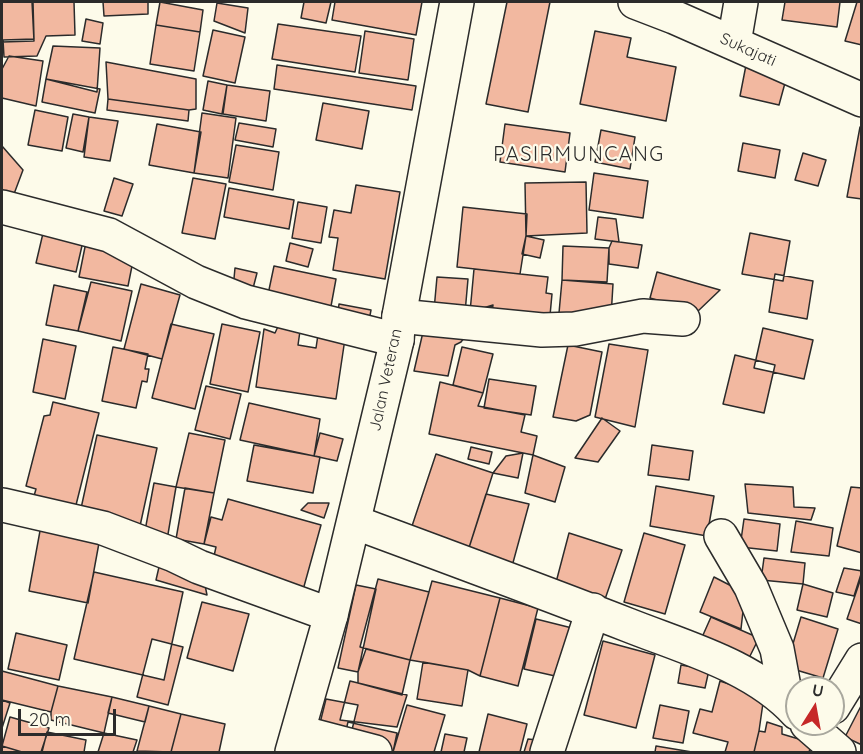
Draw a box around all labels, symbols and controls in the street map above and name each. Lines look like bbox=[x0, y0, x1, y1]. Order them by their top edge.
street label: Sukajati bbox=[717, 29, 779, 71]
district label: PASIRMUNCANG bbox=[493, 143, 665, 167]
street label: Jalan Veteran bbox=[366, 327, 406, 433]
north arrow bbox=[785, 676, 845, 736]
text: U bbox=[811, 679, 825, 701]
scale bar bbox=[21, 697, 118, 735]
text: 20 m bbox=[29, 708, 71, 731]

